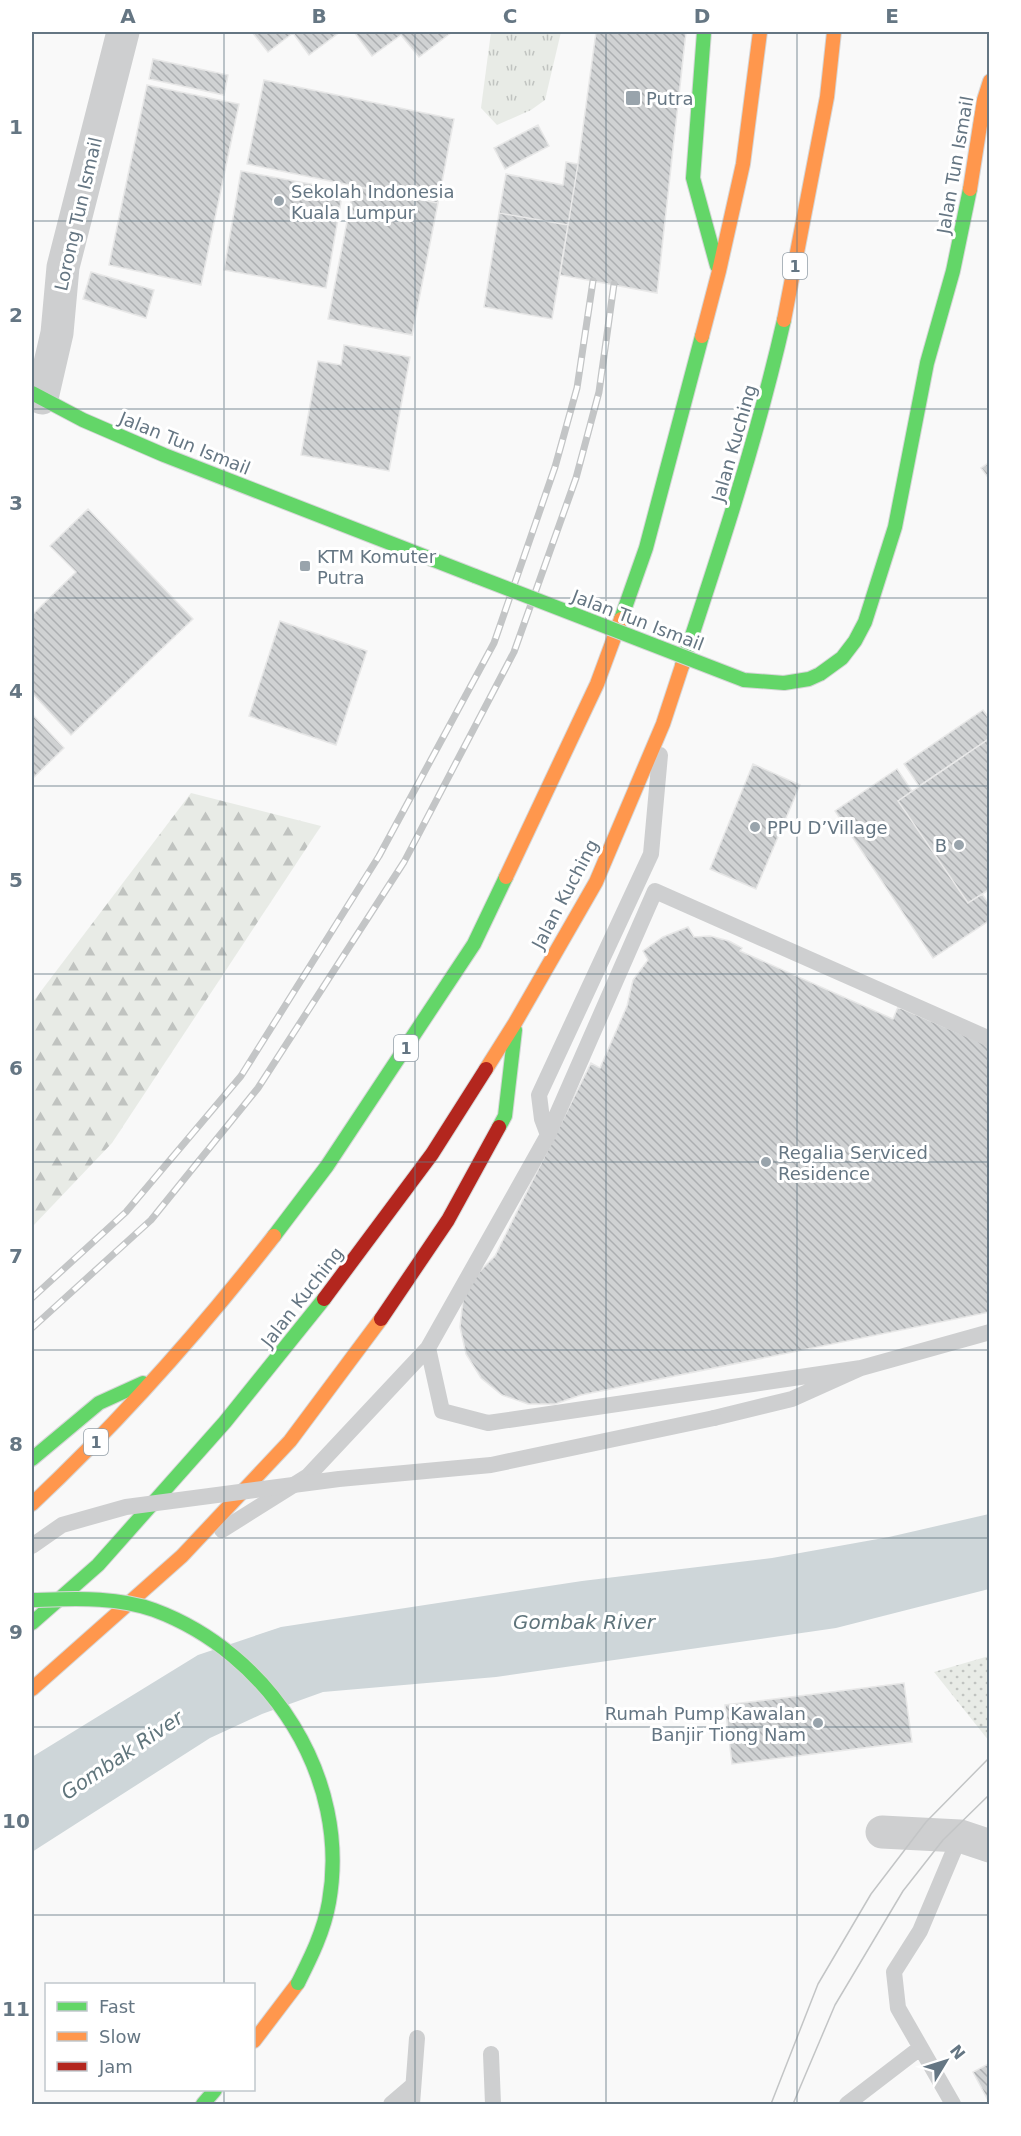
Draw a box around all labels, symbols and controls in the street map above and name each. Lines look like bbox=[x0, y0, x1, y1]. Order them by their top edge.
text: A bbox=[120, 4, 136, 28]
text: B bbox=[311, 4, 327, 28]
text: C bbox=[503, 4, 517, 28]
text: D bbox=[694, 4, 710, 28]
text: E bbox=[885, 4, 899, 28]
place label: Putra bbox=[646, 88, 693, 109]
marker: Putra bbox=[624, 89, 642, 107]
street label: Jalan Tun Ismail bbox=[932, 94, 977, 237]
text: 1 bbox=[9, 115, 23, 139]
street label: Lorong Tun Ismail bbox=[50, 135, 106, 293]
place label: Sekolah Indonesia Kuala Lumpur bbox=[291, 181, 455, 223]
marker: Sekolah Indonesia Kuala Lumpur bbox=[272, 194, 286, 208]
road number: 1 bbox=[783, 253, 807, 279]
text: 2 bbox=[9, 303, 23, 327]
street label: Jalan Kuching bbox=[707, 382, 761, 505]
street label: Jalan Tun Ismail bbox=[115, 407, 254, 479]
text: 3 bbox=[9, 491, 23, 515]
place label: KTM Komuter Putra bbox=[317, 546, 437, 588]
marker: KTM Komuter Putra bbox=[298, 559, 312, 573]
street label: Jalan Tun Ismail bbox=[568, 585, 707, 655]
text: 4 bbox=[9, 679, 23, 703]
place label: PPU D’Village bbox=[767, 817, 888, 838]
marker: PPU D’Village bbox=[748, 820, 762, 834]
place label: B bbox=[935, 835, 947, 856]
street label: Jalan Kuching bbox=[527, 836, 603, 953]
marker: B bbox=[952, 838, 966, 852]
text: 5 bbox=[9, 868, 23, 892]
road number: 1 bbox=[394, 1035, 418, 1061]
text: 6 bbox=[9, 1056, 23, 1080]
place label: Regalia Serviced Residence bbox=[778, 1142, 928, 1184]
marker: Regalia Serviced Residence bbox=[759, 1155, 773, 1169]
street label: Jalan Kuching bbox=[256, 1243, 348, 1352]
text: 7 bbox=[9, 1244, 23, 1268]
road number: 1 bbox=[84, 1429, 108, 1455]
text: 8 bbox=[9, 1432, 23, 1456]
water label: Gombak River bbox=[513, 1610, 657, 1634]
text: 9 bbox=[9, 1620, 23, 1644]
place label: Rumah Pump Kawalan Banjir Tiong Nam bbox=[605, 1703, 806, 1745]
water label: Gombak River bbox=[56, 1704, 189, 1805]
marker: Rumah Pump Kawalan Banjir Tiong Nam bbox=[811, 1716, 825, 1730]
text: 10 bbox=[2, 1809, 30, 1833]
legend bbox=[45, 1983, 255, 2091]
text: Fast bbox=[99, 1996, 135, 2017]
text: 11 bbox=[2, 1997, 30, 2021]
text: Slow bbox=[99, 2026, 141, 2047]
north arrow bbox=[916, 2031, 976, 2091]
text: N bbox=[946, 2041, 969, 2063]
text: Jam bbox=[98, 2056, 133, 2077]

